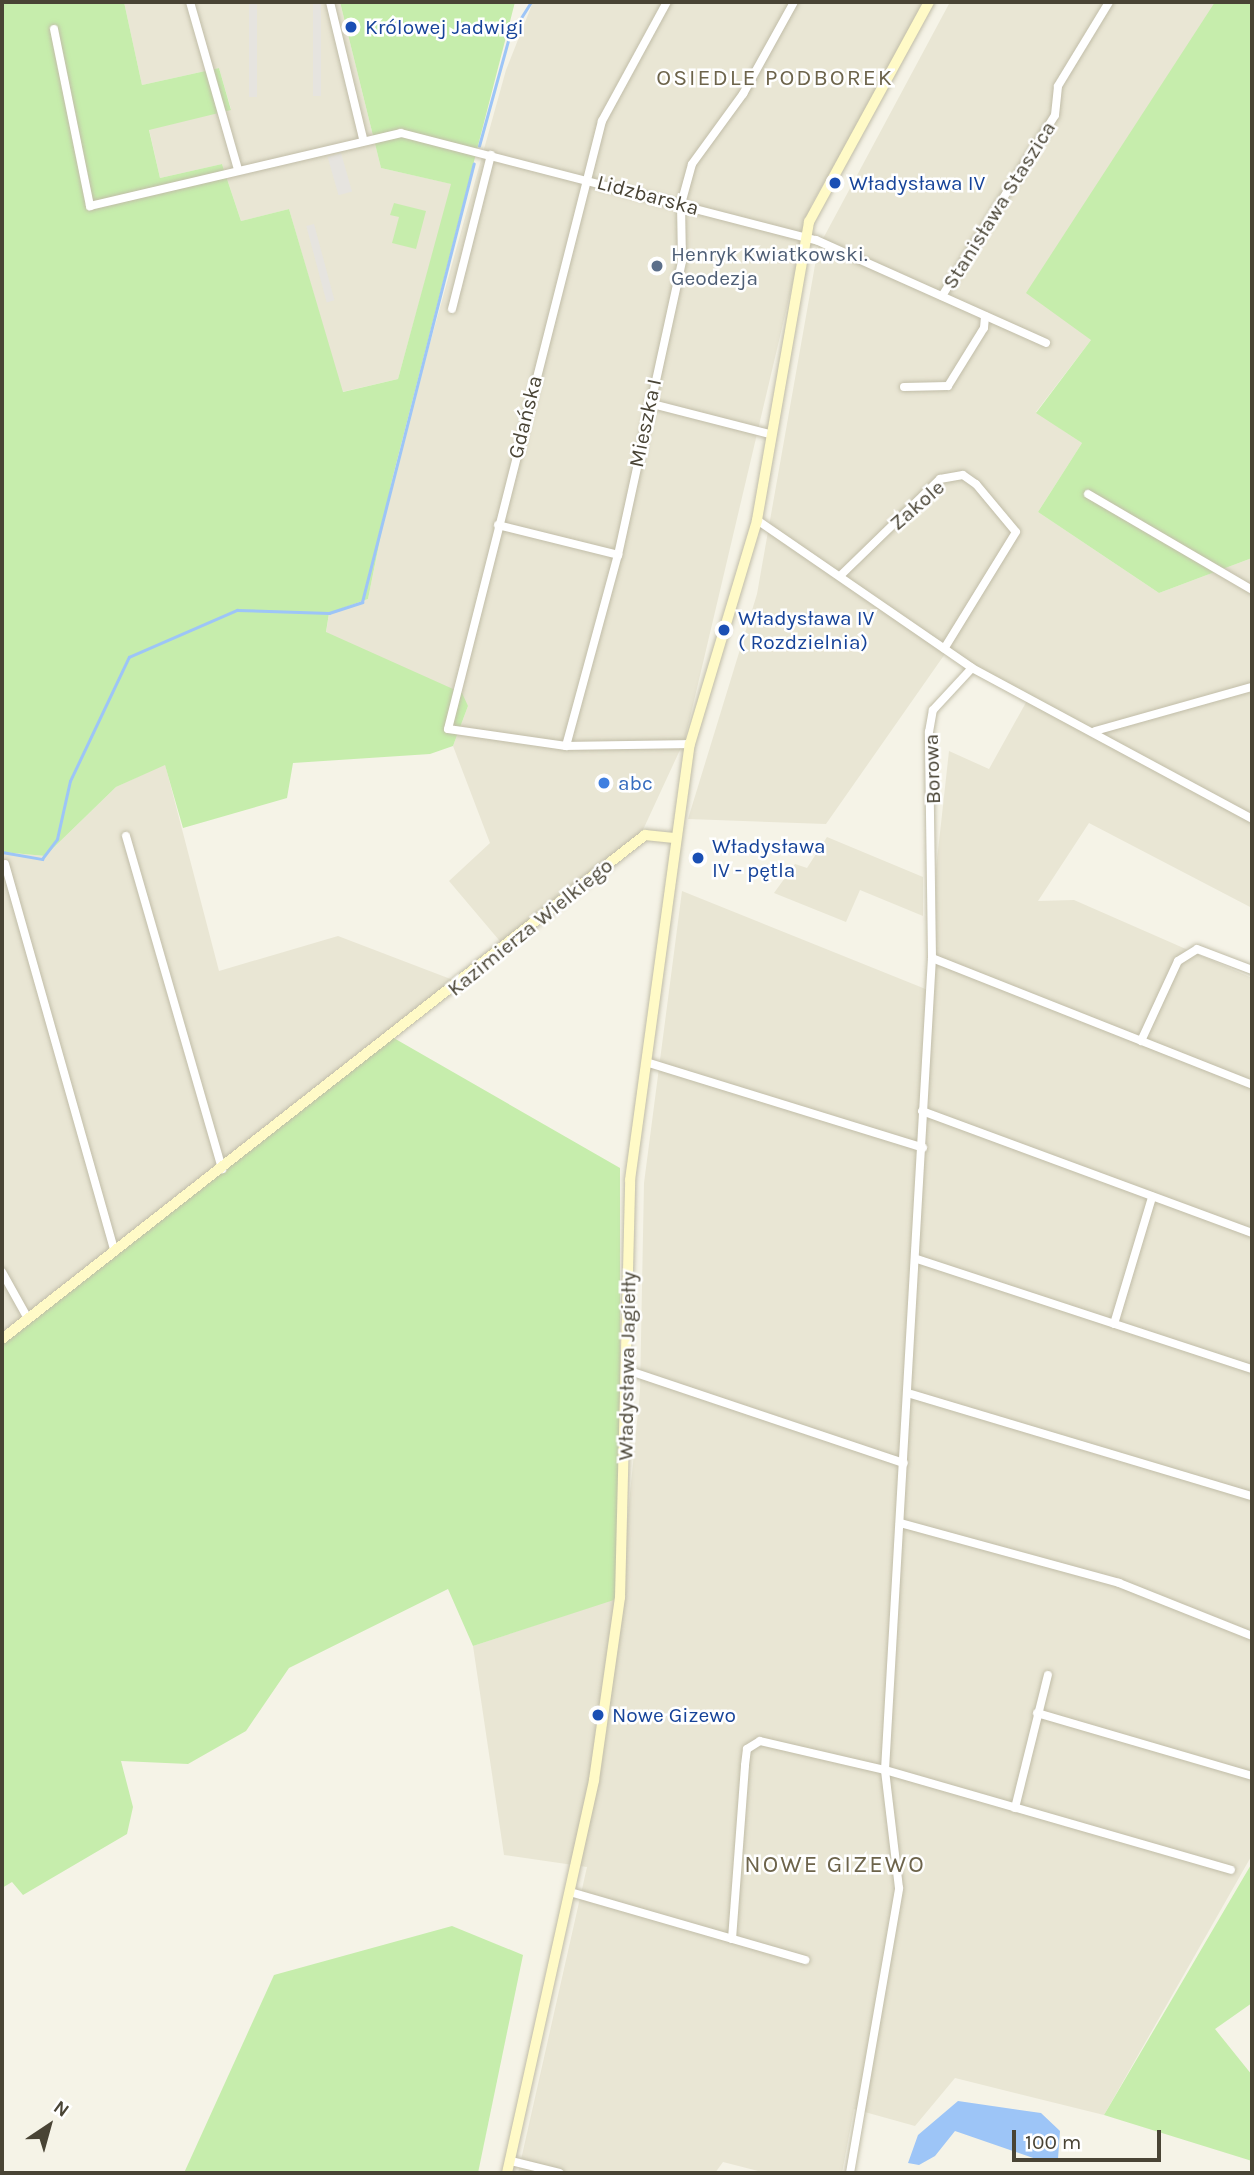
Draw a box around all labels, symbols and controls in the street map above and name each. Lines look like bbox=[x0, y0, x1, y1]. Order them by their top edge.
place label: Królowej Jadwigi bbox=[365, 14, 524, 40]
marker: Królowej Jadwigi bbox=[343, 19, 359, 35]
district label: OSIEDLE PODBOREK bbox=[658, 64, 892, 92]
street label: Stanisława Staszica bbox=[937, 116, 1061, 294]
street label: Lidzbarska bbox=[594, 169, 702, 221]
place label: Władysława IV bbox=[849, 170, 985, 196]
marker: Władysława IV bbox=[827, 175, 843, 191]
place label: Henryk Kwiatkowski. Geodezja bbox=[671, 241, 868, 291]
marker: Henryk Kwiatkowski. Geodezja bbox=[649, 258, 665, 274]
street label: Gdańska bbox=[503, 373, 547, 461]
street label: Mieszka I bbox=[623, 376, 667, 470]
street label: Zakole bbox=[885, 475, 949, 535]
place label: Władysława IV ( Rozdzielnia) bbox=[738, 605, 874, 655]
marker: Władysława IV ( Rozdzielnia) bbox=[716, 622, 732, 638]
street label: Borowa bbox=[918, 733, 946, 805]
place label: abc bbox=[618, 770, 653, 796]
marker: abc bbox=[596, 775, 612, 791]
place label: Władysława IV - pętla bbox=[712, 833, 826, 883]
marker: Władysława IV - pętla bbox=[690, 850, 706, 866]
street label: Kazimierza Wielkiego bbox=[442, 853, 618, 1001]
street label: Władysława Jagiełły bbox=[613, 1271, 641, 1461]
place label: Nowe Gizewo bbox=[612, 1702, 736, 1728]
marker: Nowe Gizewo bbox=[590, 1707, 606, 1723]
district label: NOWE GIZEWO bbox=[746, 1851, 924, 1879]
north arrow bbox=[14, 2091, 84, 2161]
text: N bbox=[49, 2096, 73, 2122]
scale bar bbox=[1016, 2116, 1165, 2160]
text: 100 m bbox=[1025, 2130, 1082, 2154]

